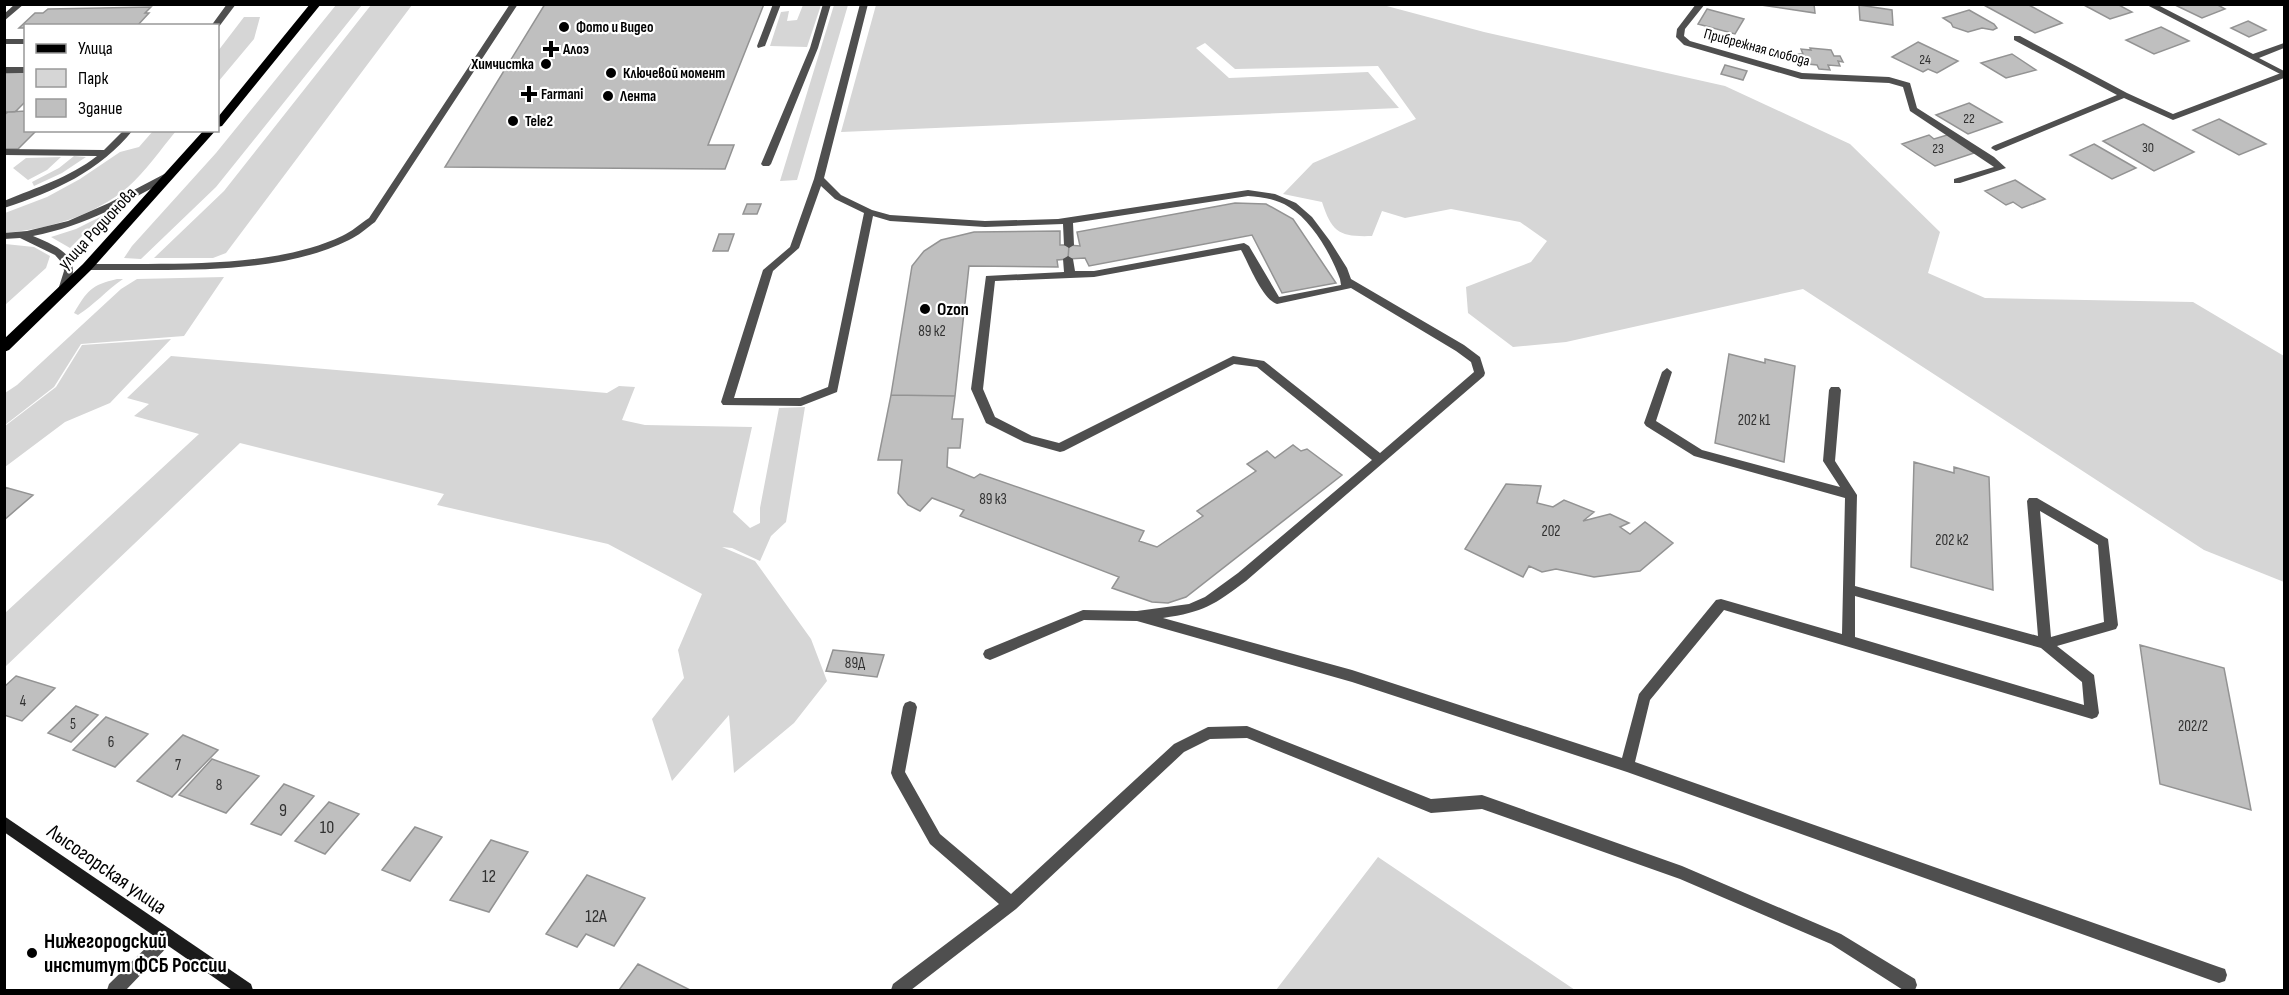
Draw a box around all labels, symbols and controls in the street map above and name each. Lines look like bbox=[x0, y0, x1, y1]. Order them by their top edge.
place label: Фото и Видео bbox=[576, 18, 653, 37]
marker: Фото и Видео bbox=[557, 20, 571, 34]
legend bbox=[24, 24, 219, 132]
street label: Прибрежная слобода bbox=[1702, 24, 1812, 71]
text: Улица bbox=[78, 38, 113, 59]
place label: Алоэ bbox=[562, 40, 589, 59]
marker: Алоэ bbox=[544, 42, 558, 56]
house number: 24 bbox=[1919, 51, 1931, 68]
place label: Химчистка bbox=[470, 55, 534, 74]
marker: Химчистка bbox=[539, 57, 553, 71]
place label: Ключевой момент bbox=[623, 64, 725, 83]
marker: Ключевой момент bbox=[604, 66, 618, 80]
text: Парк bbox=[78, 68, 109, 89]
place label: Farmani bbox=[541, 85, 583, 104]
marker: Farmani bbox=[522, 87, 536, 101]
place label: Лента bbox=[619, 87, 656, 106]
marker: Лента bbox=[601, 89, 615, 103]
text: Здание bbox=[78, 98, 123, 119]
house number: 22 bbox=[1963, 110, 1975, 127]
place label: Tele2 bbox=[525, 112, 553, 131]
marker: Tele2 bbox=[506, 114, 520, 128]
house number: 30 bbox=[2142, 139, 2154, 156]
house number: 23 bbox=[1932, 140, 1944, 157]
street label: улица Родионова bbox=[54, 183, 141, 274]
place label: Ozon bbox=[937, 299, 969, 320]
marker: Ozon bbox=[918, 302, 932, 316]
house number: 89 к2 bbox=[918, 322, 946, 341]
house number: 202 к1 bbox=[1738, 411, 1771, 430]
house number: 89 к3 bbox=[979, 490, 1007, 509]
house number: 202 bbox=[1541, 522, 1561, 541]
house number: 202 к2 bbox=[1935, 531, 1969, 550]
house number: 89Д bbox=[845, 654, 866, 673]
house number: 4 bbox=[20, 692, 26, 711]
house number: 5 bbox=[70, 715, 76, 734]
house number: 202/2 bbox=[2178, 717, 2208, 736]
house number: 6 bbox=[108, 733, 114, 752]
house number: 7 bbox=[175, 756, 181, 775]
house number: 8 bbox=[216, 776, 222, 795]
house number: 9 bbox=[279, 800, 287, 821]
house number: 10 bbox=[320, 817, 334, 838]
street label: Лысогорская улица bbox=[41, 818, 171, 920]
house number: 12 bbox=[482, 866, 496, 887]
house number: 12А bbox=[585, 906, 607, 927]
place label: Нижегородский институт ФСБ России bbox=[44, 929, 227, 978]
marker: Нижегородский институт ФСБ России bbox=[25, 946, 39, 960]

